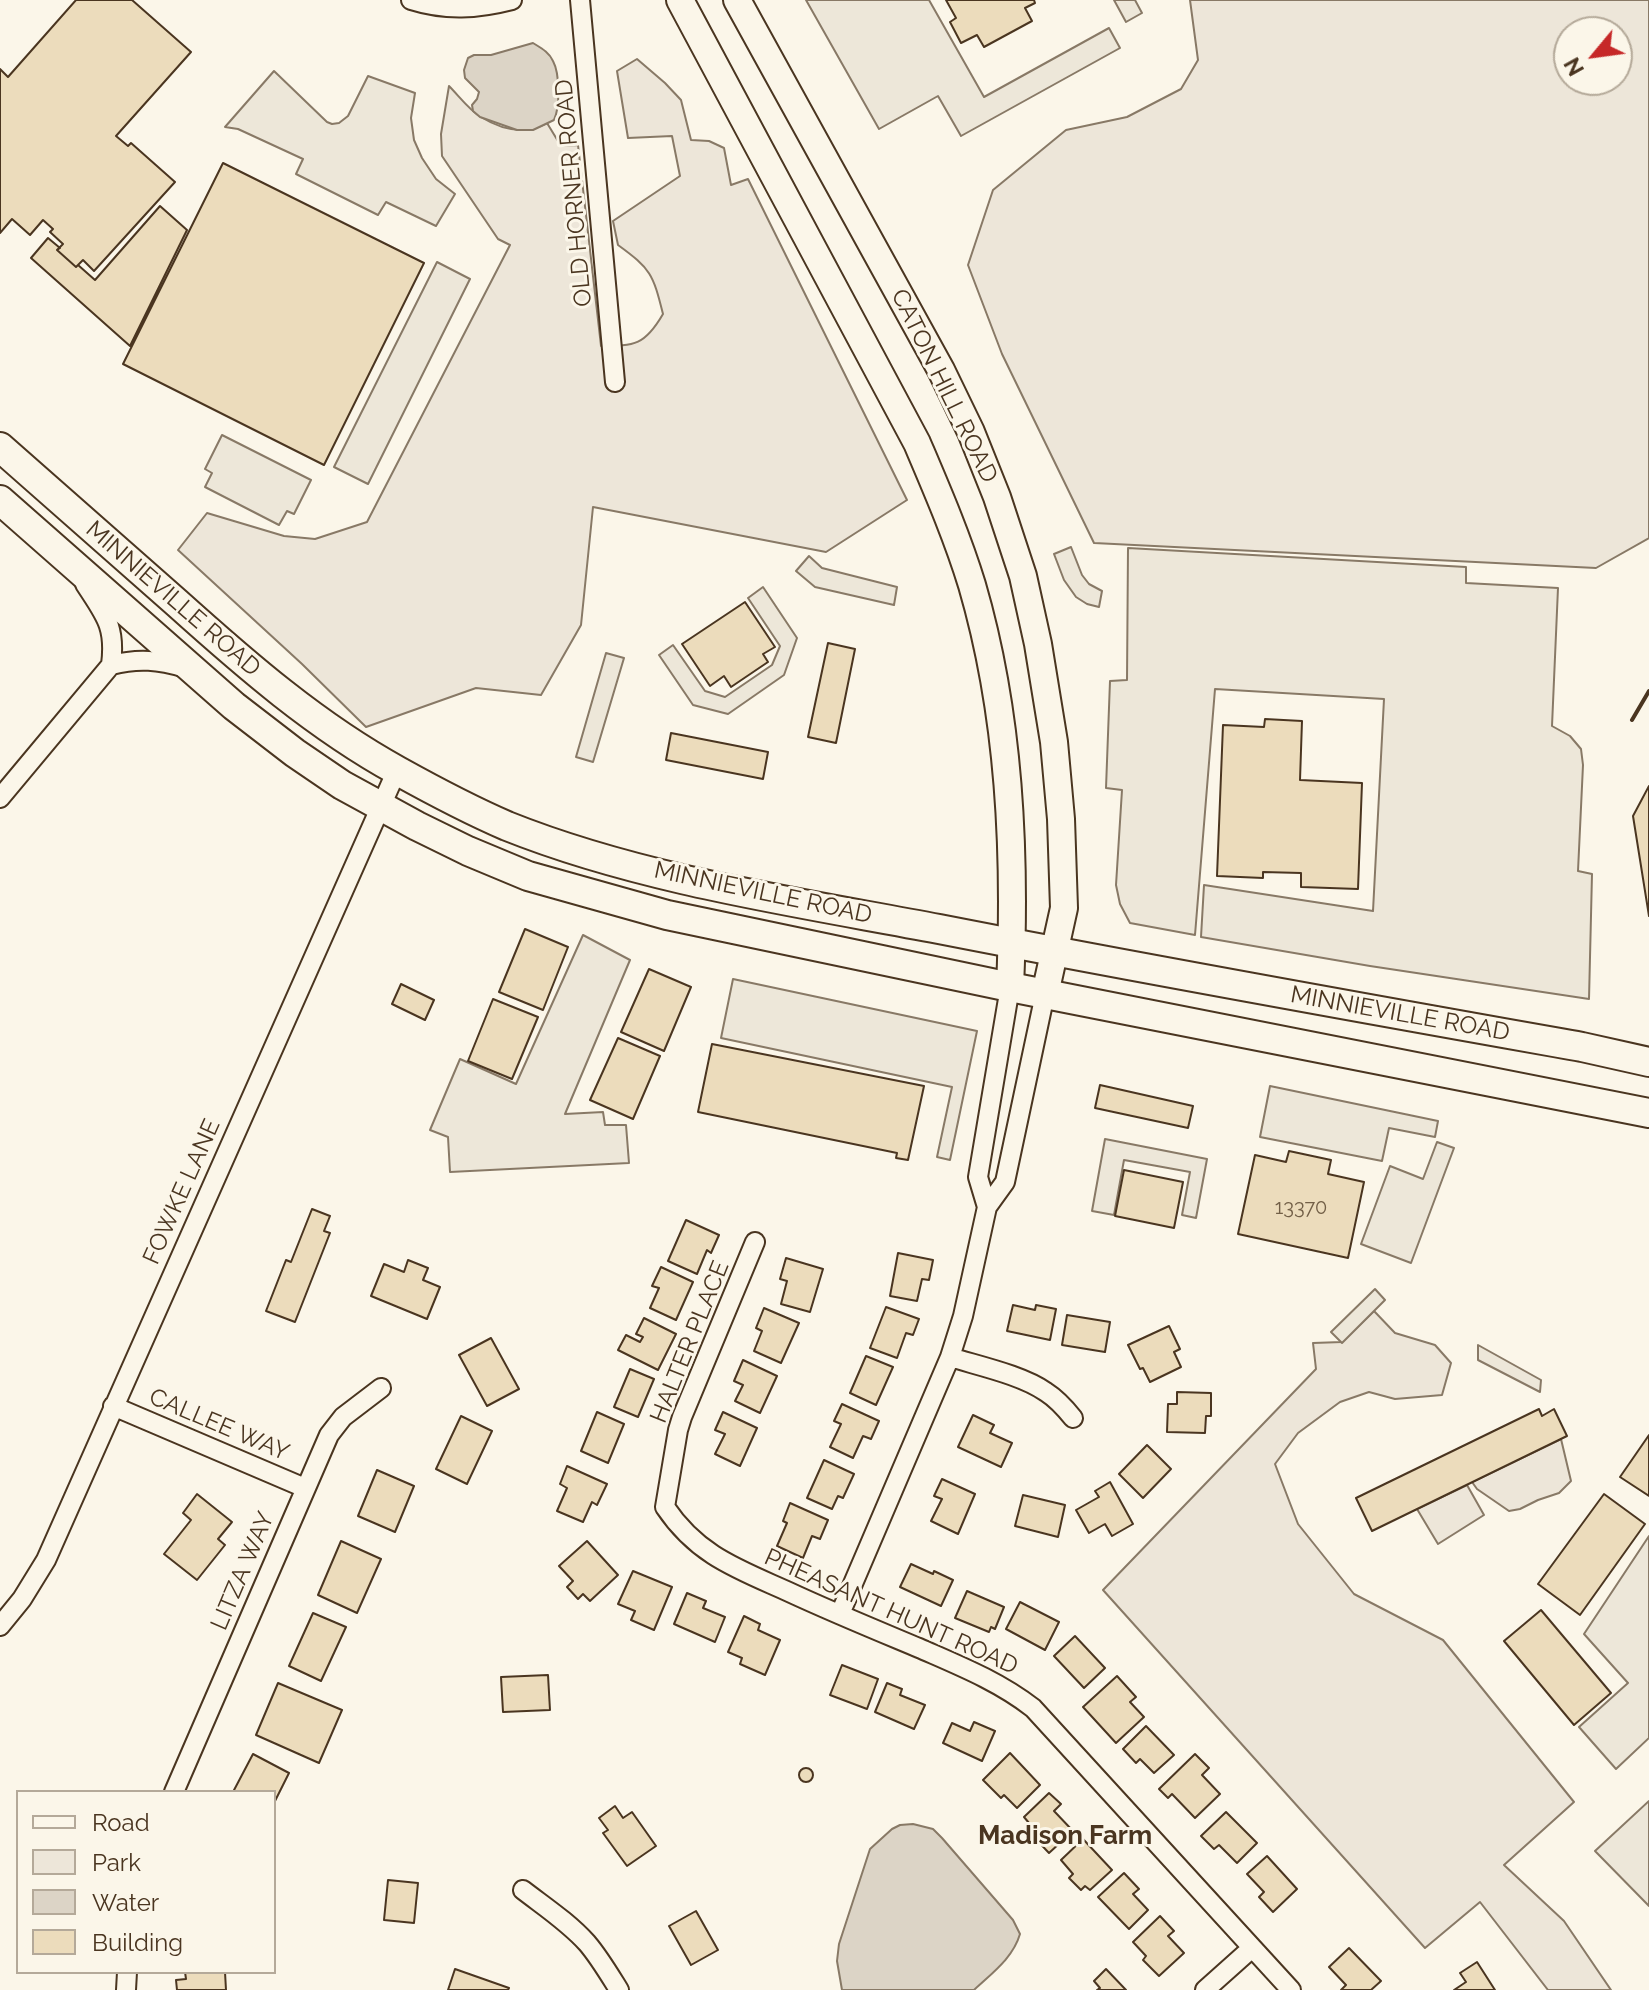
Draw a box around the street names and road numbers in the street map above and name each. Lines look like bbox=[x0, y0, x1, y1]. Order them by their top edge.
street label: OLD HORNER ROAD bbox=[550, 78, 598, 308]
street label: CATON HILL ROAD bbox=[885, 285, 1003, 487]
street label: MINNIEVILLE ROAD bbox=[80, 515, 266, 683]
street label: MINNIEVILLE ROAD bbox=[651, 856, 875, 930]
street label: MINNIEVILLE ROAD bbox=[1288, 981, 1512, 1047]
street label: FOWKE LANE bbox=[137, 1115, 227, 1269]
street label: HALTER PLACE bbox=[644, 1257, 736, 1427]
street label: CALLEE WAY bbox=[145, 1383, 293, 1467]
street label: LITZA WAY bbox=[205, 1508, 281, 1634]
street label: PHEASANT HUNT ROAD bbox=[760, 1543, 1022, 1681]

